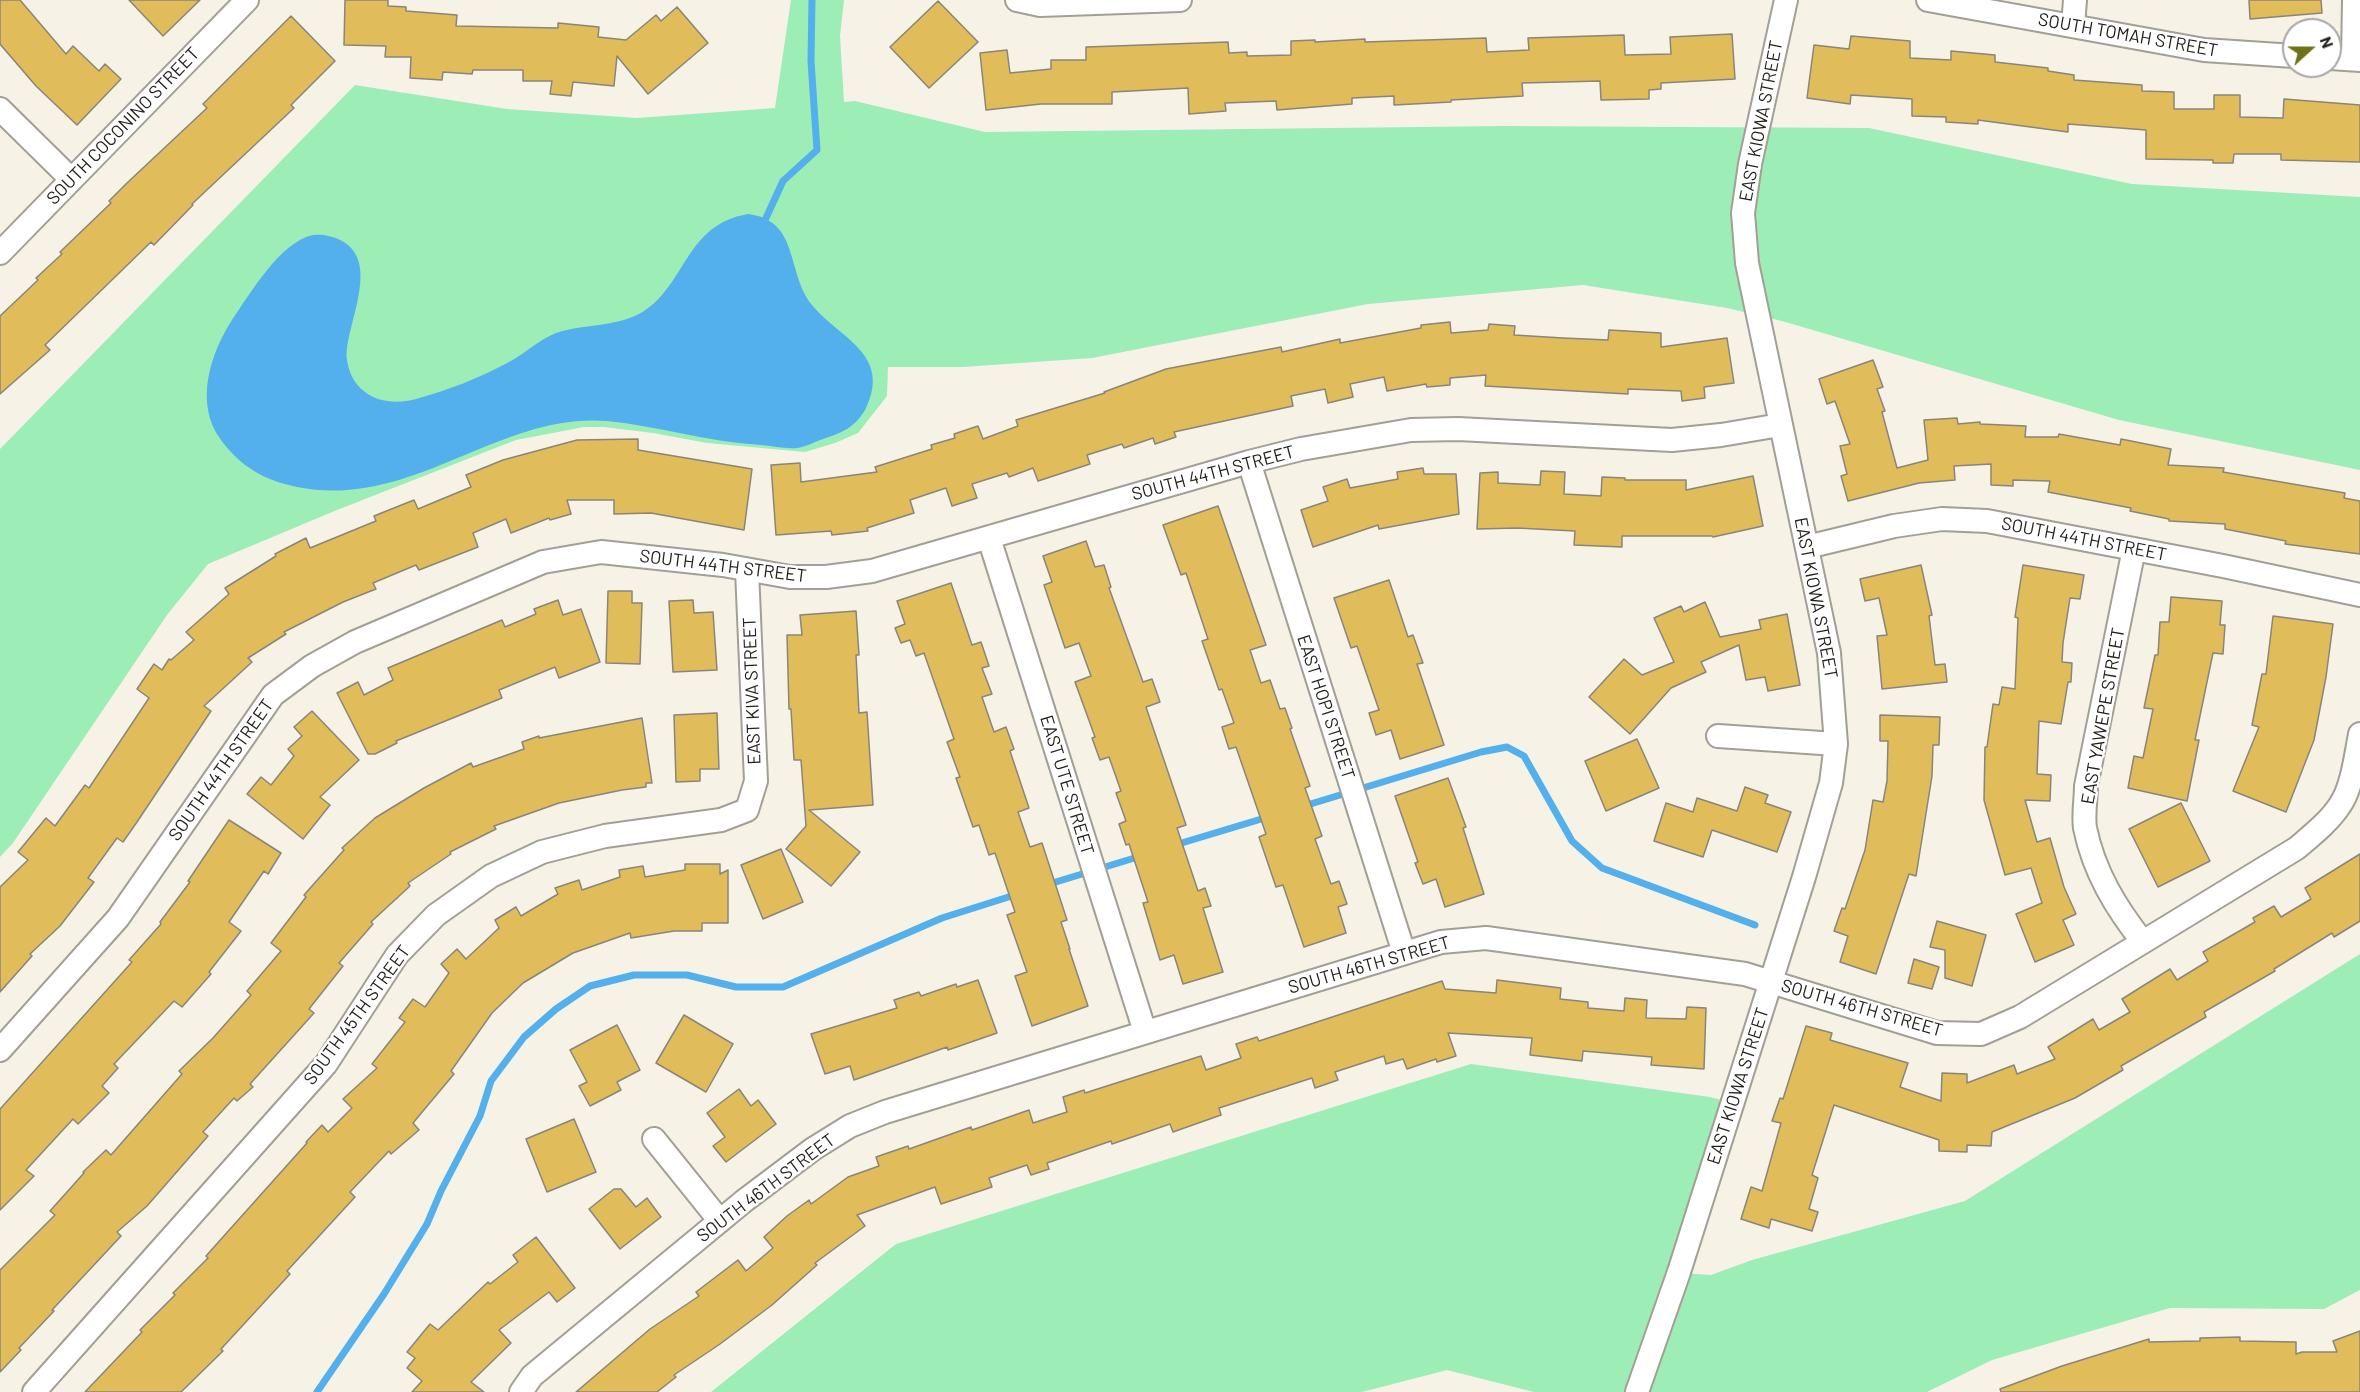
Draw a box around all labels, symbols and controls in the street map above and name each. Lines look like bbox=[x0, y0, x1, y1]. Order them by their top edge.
street label: SOUTH TOMAH STREET bbox=[2036, 9, 2220, 61]
north arrow bbox=[2282, 18, 2342, 78]
text: N bbox=[2317, 34, 2338, 50]
street label: EAST KIOWA STREET bbox=[1735, 38, 1787, 204]
street label: SOUTH COCONINO STREET bbox=[42, 43, 204, 209]
street label: SOUTH 44TH STREET bbox=[1129, 441, 1297, 505]
street label: SOUTH 44TH STREET bbox=[2000, 512, 2168, 566]
street label: EAST KIOWA STREET bbox=[1790, 515, 1842, 681]
street label: SOUTH 44TH STREET bbox=[638, 545, 808, 587]
street label: EAST KIVA STREET bbox=[739, 617, 765, 765]
street label: EAST YAWEPE STREET bbox=[2077, 626, 2129, 806]
street label: EAST HOPI STREET bbox=[1292, 632, 1360, 782]
street label: SOUTH 44TH STREET bbox=[164, 695, 278, 845]
street label: EAST UTE STREET bbox=[1035, 713, 1099, 857]
street label: SOUTH 46TH STREET bbox=[1286, 932, 1452, 998]
street label: SOUTH 45TH STREET bbox=[299, 941, 415, 1089]
street label: SOUTH 46TH STREET bbox=[1779, 975, 1945, 1041]
street label: EAST KIOWA STREET bbox=[1702, 1005, 1774, 1167]
street label: SOUTH 46TH STREET bbox=[693, 1129, 839, 1247]

